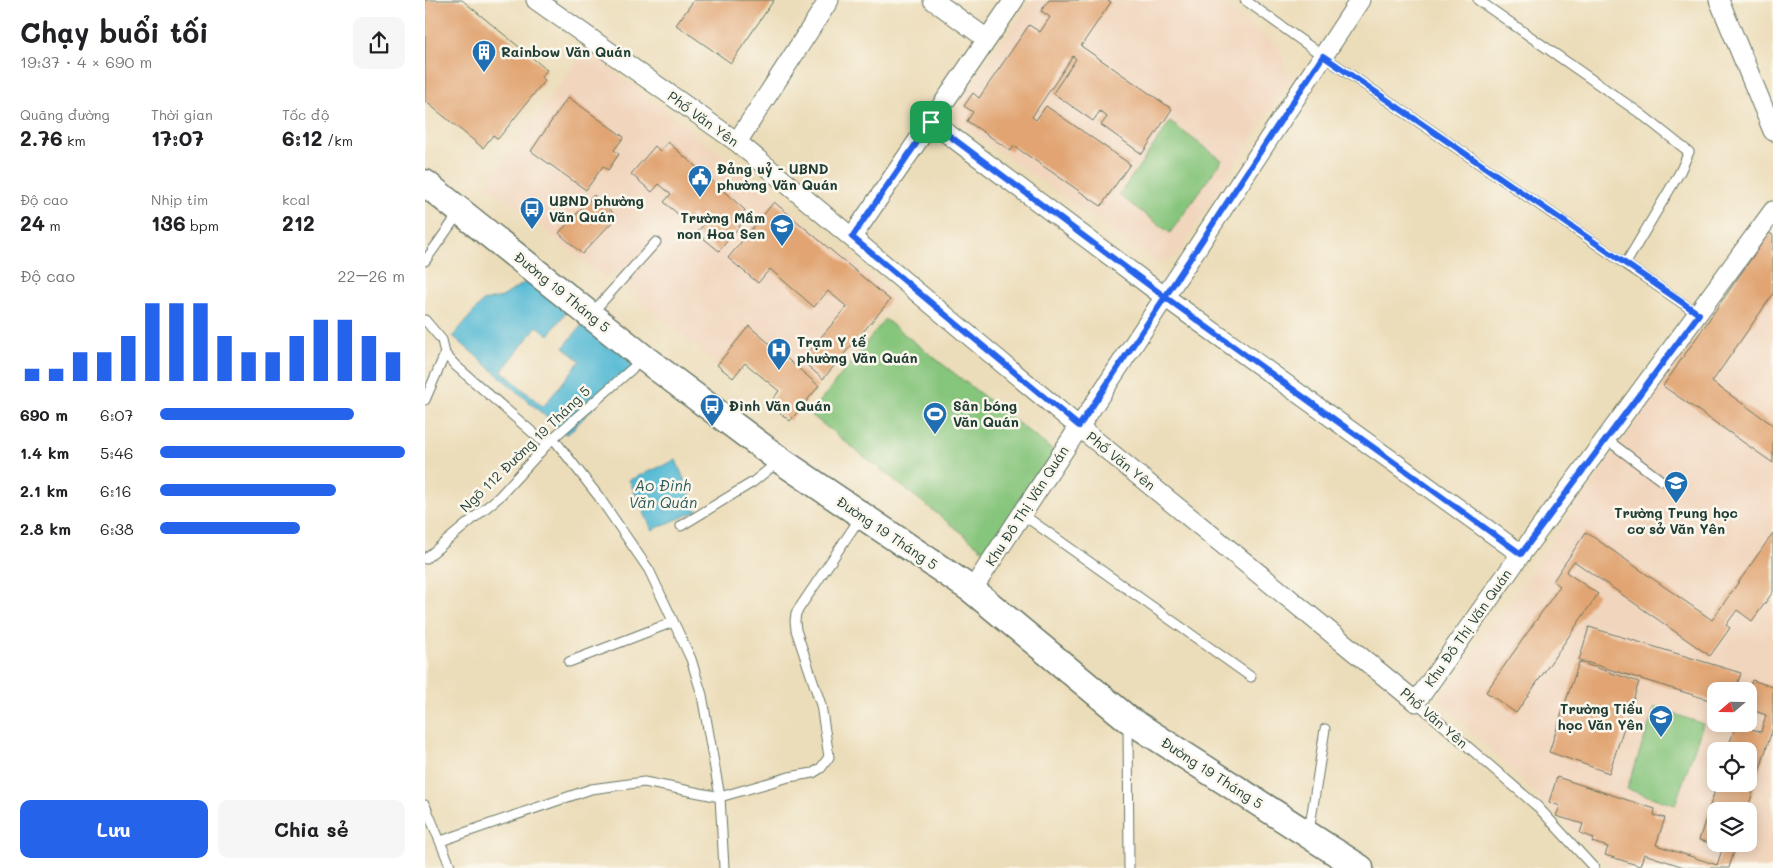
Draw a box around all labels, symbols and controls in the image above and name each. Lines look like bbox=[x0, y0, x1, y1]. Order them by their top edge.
text: Chạy buổi tối bbox=[20, 14, 209, 50]
button: share bbox=[353, 17, 405, 69]
building icon: Rainbow Văn Quán bbox=[471, 39, 497, 73]
place label: Rainbow Văn Quán bbox=[501, 42, 631, 61]
text: 19:37 · 4 × 690 m bbox=[20, 51, 152, 72]
street label: Phố Văn Yên bbox=[664, 86, 743, 151]
pin bbox=[910, 101, 952, 143]
text: Quãng đường bbox=[20, 105, 110, 124]
text: Thời gian bbox=[151, 105, 213, 124]
text: Tốc độ bbox=[282, 105, 329, 124]
icon: arrive bbox=[917, 108, 945, 136]
text: 2.76 bbox=[20, 124, 63, 151]
text: 17:07 bbox=[151, 124, 204, 151]
text: 6:12 bbox=[282, 124, 322, 151]
text: km bbox=[63, 131, 86, 150]
text: /km bbox=[322, 131, 353, 150]
place label: Đảng uỷ - UBND phường Văn Quán bbox=[717, 159, 838, 194]
public building icon: Đảng uỷ - UBND phường Văn Quán bbox=[687, 164, 713, 198]
text: Độ cao bbox=[20, 190, 68, 209]
text: Nhịp tim bbox=[151, 190, 208, 209]
text: kcal bbox=[282, 190, 310, 209]
place label: UBND phường Văn Quán bbox=[549, 191, 644, 226]
bus stop icon: UBND phường Văn Quán bbox=[519, 196, 545, 230]
place label: Trường Mầm non Hoa Sen bbox=[677, 208, 765, 243]
text: 24 bbox=[20, 209, 45, 236]
text: 136 bbox=[151, 209, 186, 236]
text: 212 bbox=[282, 209, 315, 236]
school or university icon: Trường Mầm non Hoa Sen bbox=[769, 213, 795, 247]
text: m bbox=[45, 216, 61, 235]
text: bpm bbox=[186, 216, 219, 235]
street label: Đường 19 Tháng 5 bbox=[510, 247, 614, 336]
text: Độ cao bbox=[20, 265, 75, 286]
text: 22–26 m bbox=[338, 265, 405, 286]
place label: Trạm Y tế phường Văn Quán bbox=[797, 332, 918, 367]
hospital icon: Trạm Y tế phường Văn Quán bbox=[766, 337, 792, 371]
street label: Ngõ 112 Đường 19 Tháng 5 bbox=[455, 381, 594, 516]
bus stop icon: Đình Văn Quán bbox=[699, 393, 725, 427]
place label: Đình Văn Quán bbox=[729, 396, 831, 415]
place label: Sân bóng Văn Quán bbox=[953, 396, 1019, 431]
sports icon: Sân bóng Văn Quán bbox=[922, 401, 948, 435]
text: 690 m bbox=[20, 404, 68, 425]
text: 6:07 bbox=[100, 404, 133, 425]
street label: Phố Văn Yên bbox=[1083, 427, 1160, 494]
text: 1.4 km bbox=[20, 442, 69, 463]
text: 5:46 bbox=[100, 442, 133, 463]
street label: Khu Đô Thị Văn Quán bbox=[981, 442, 1073, 570]
school or university icon: Trường Trung học cơ sở Văn Yên bbox=[1663, 470, 1689, 504]
water label: Ao Đình Văn Quán bbox=[629, 475, 697, 512]
text: 2.1 km bbox=[20, 480, 68, 501]
text: 6:16 bbox=[100, 480, 131, 501]
street label: Đường 19 Tháng 5 bbox=[833, 492, 942, 574]
place label: Trường Trung học cơ sở Văn Yên bbox=[1614, 503, 1738, 538]
text: 2.8 km bbox=[20, 518, 71, 539]
text: 6:38 bbox=[100, 518, 134, 539]
street label: Khu Đô Thị Văn Quán bbox=[1420, 565, 1515, 690]
north arrow bbox=[1707, 682, 1757, 732]
map controls bbox=[1707, 682, 1757, 852]
street label: Phố Văn Yên bbox=[1397, 683, 1472, 752]
place label: Trường Tiểu học Văn Yên bbox=[1558, 699, 1643, 734]
school or university icon: Trường Tiểu học Văn Yên bbox=[1648, 704, 1674, 738]
street label: Đường 19 Tháng 5 bbox=[1157, 732, 1267, 813]
button: locate bbox=[1707, 742, 1757, 792]
button: Lưu bbox=[20, 800, 208, 858]
button: Chia sẻ bbox=[218, 800, 405, 858]
button: layers bbox=[1707, 802, 1757, 852]

